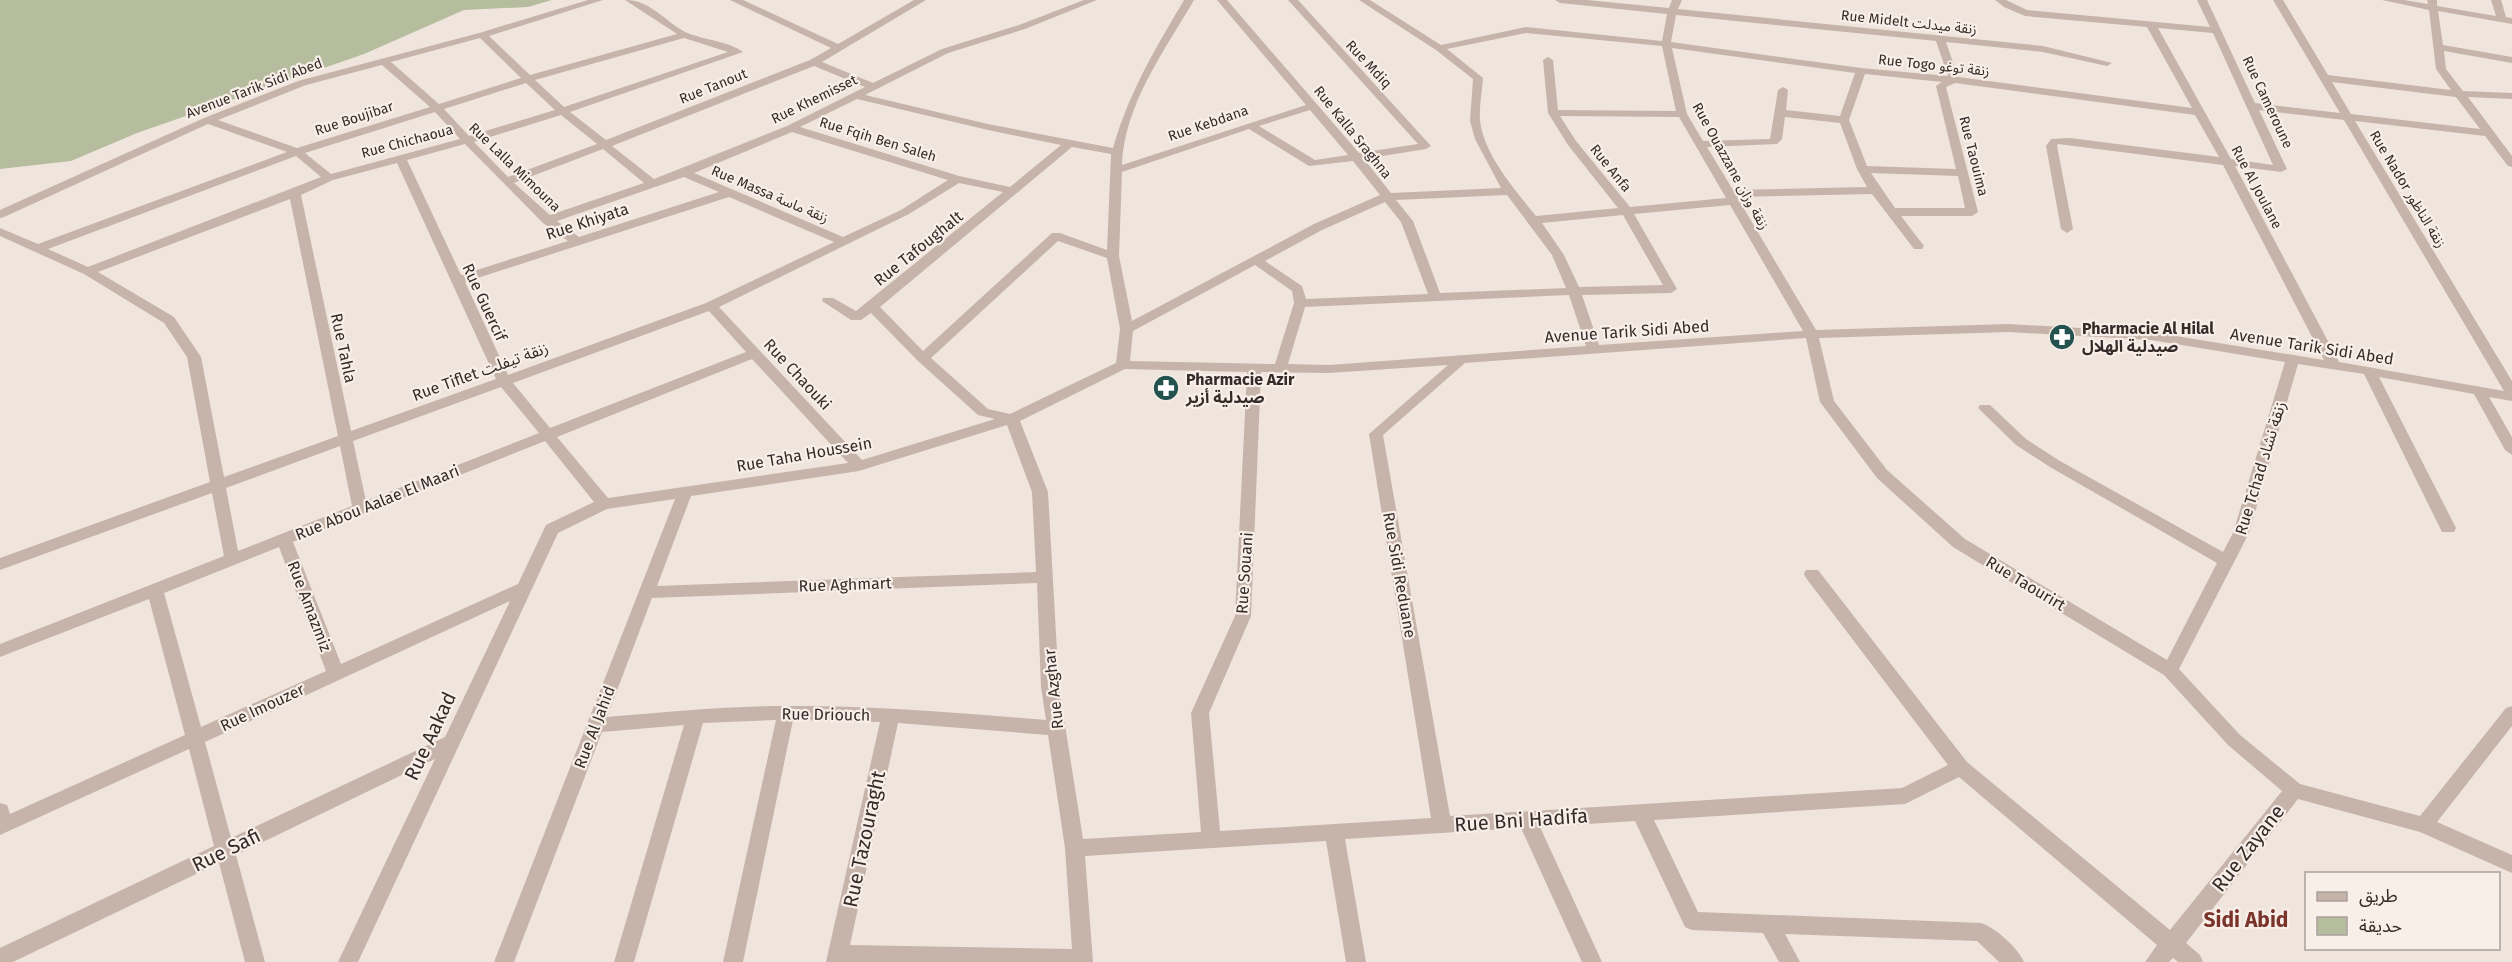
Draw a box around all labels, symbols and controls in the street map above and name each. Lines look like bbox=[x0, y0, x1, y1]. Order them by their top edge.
street label: Rue Midelt زنقة ميدلت bbox=[1840, 7, 1978, 38]
street label: Rue Mdiq bbox=[1342, 37, 1395, 92]
street label: Rue Togo زنقة توغو bbox=[1877, 51, 1990, 80]
street label: Rue Cameroune bbox=[2239, 53, 2296, 151]
street label: Avenue Tarik Sidi Abed bbox=[184, 55, 325, 122]
street label: Rue Tanout bbox=[677, 65, 750, 108]
street label: Rue Khemisset bbox=[768, 71, 861, 128]
street label: Rue Kalla Sraghna bbox=[1310, 83, 1395, 182]
street label: Rue Boujibar bbox=[313, 98, 396, 139]
street label: Rue Ouazzane زنقة وزان bbox=[1689, 100, 1773, 233]
street label: Rue Kebdana bbox=[1166, 102, 1251, 145]
street label: Rue Fqih Ben Saleh bbox=[817, 114, 938, 165]
street label: Rue Taouima bbox=[1955, 114, 1992, 198]
street label: Rue Lalla Mimouna bbox=[465, 119, 564, 215]
street label: Rue Chichaoua bbox=[359, 121, 455, 162]
street label: Rue Nador زنقة الناظور bbox=[2366, 128, 2449, 251]
street label: Rue Anfa bbox=[1586, 141, 1635, 195]
street label: Rue Al Joulane bbox=[2227, 143, 2286, 232]
street label: Rue Massa زنقة ماسة bbox=[709, 162, 831, 227]
street label: Rue Khiyata bbox=[543, 199, 631, 244]
street label: Rue Tafoughalt bbox=[870, 207, 967, 290]
street label: Rue Guercif bbox=[458, 260, 511, 345]
street label: Rue Tahla bbox=[327, 311, 360, 385]
street label: Avenue Tarik Sidi Abed bbox=[1544, 316, 1710, 347]
place label: Pharmacie Al Hilal صيدلية الهلال bbox=[2082, 319, 2214, 356]
pharmacy icon: Pharmacie Al Hilal صيدلية الهلال bbox=[2047, 322, 2077, 352]
street label: Avenue Tarik Sidi Abed bbox=[2229, 324, 2395, 369]
street label: Rue Chaouki bbox=[760, 335, 835, 414]
street label: Rue Tiflet زنقة تيفلت bbox=[410, 338, 551, 405]
place label: Pharmacie Azir صيدلية أزير bbox=[1185, 370, 1295, 407]
pharmacy icon: Pharmacie Azir صيدلية أزير bbox=[1151, 373, 1181, 403]
street label: Rue Tchad زنقة نشاد bbox=[2231, 399, 2290, 537]
street label: Rue Taha Houssein bbox=[735, 433, 873, 476]
street label: Rue Abou Aalae El Maari bbox=[292, 461, 462, 544]
street label: Rue Sidi Reduane bbox=[1379, 511, 1420, 639]
street label: Rue Souani bbox=[1232, 532, 1257, 615]
street label: Rue Taourirt bbox=[1983, 552, 2069, 615]
street label: Rue Amazmiz bbox=[284, 558, 336, 654]
street label: Rue Aghmart bbox=[798, 573, 892, 596]
street label: Rue Azghar bbox=[1040, 647, 1067, 730]
street label: Rue Imouzer bbox=[217, 679, 308, 735]
street label: Rue Al Jahid bbox=[570, 683, 619, 771]
street label: Rue Aakad bbox=[399, 688, 461, 784]
street label: Rue Driouch bbox=[782, 704, 870, 725]
street label: Rue Tazouraght bbox=[838, 768, 890, 910]
street label: Rue Zayane bbox=[2207, 800, 2289, 896]
street label: Rue Bni Hadifa bbox=[1453, 803, 1589, 837]
street label: Rue Safi bbox=[188, 823, 264, 877]
legend bbox=[2305, 872, 2500, 950]
text: طريق bbox=[2359, 885, 2398, 907]
district label: Sidi Abid bbox=[2204, 907, 2288, 933]
text: حديقة bbox=[2359, 915, 2402, 937]

